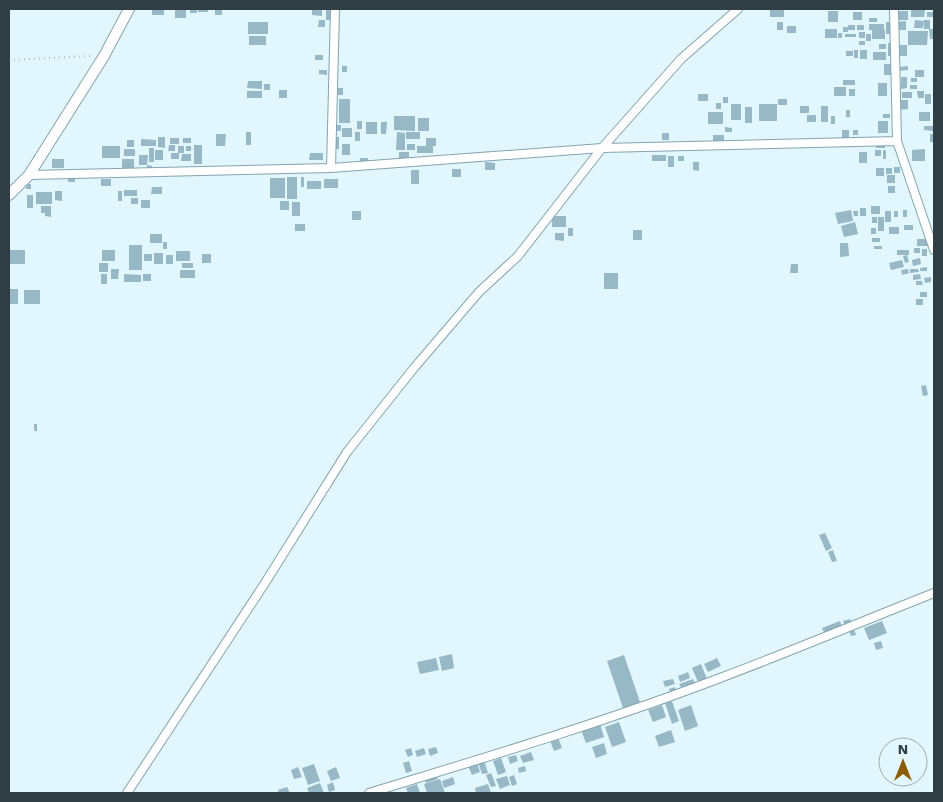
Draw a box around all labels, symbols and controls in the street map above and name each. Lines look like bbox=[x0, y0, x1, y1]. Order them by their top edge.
north arrow bbox=[878, 737, 928, 787]
text: N bbox=[898, 741, 908, 757]

